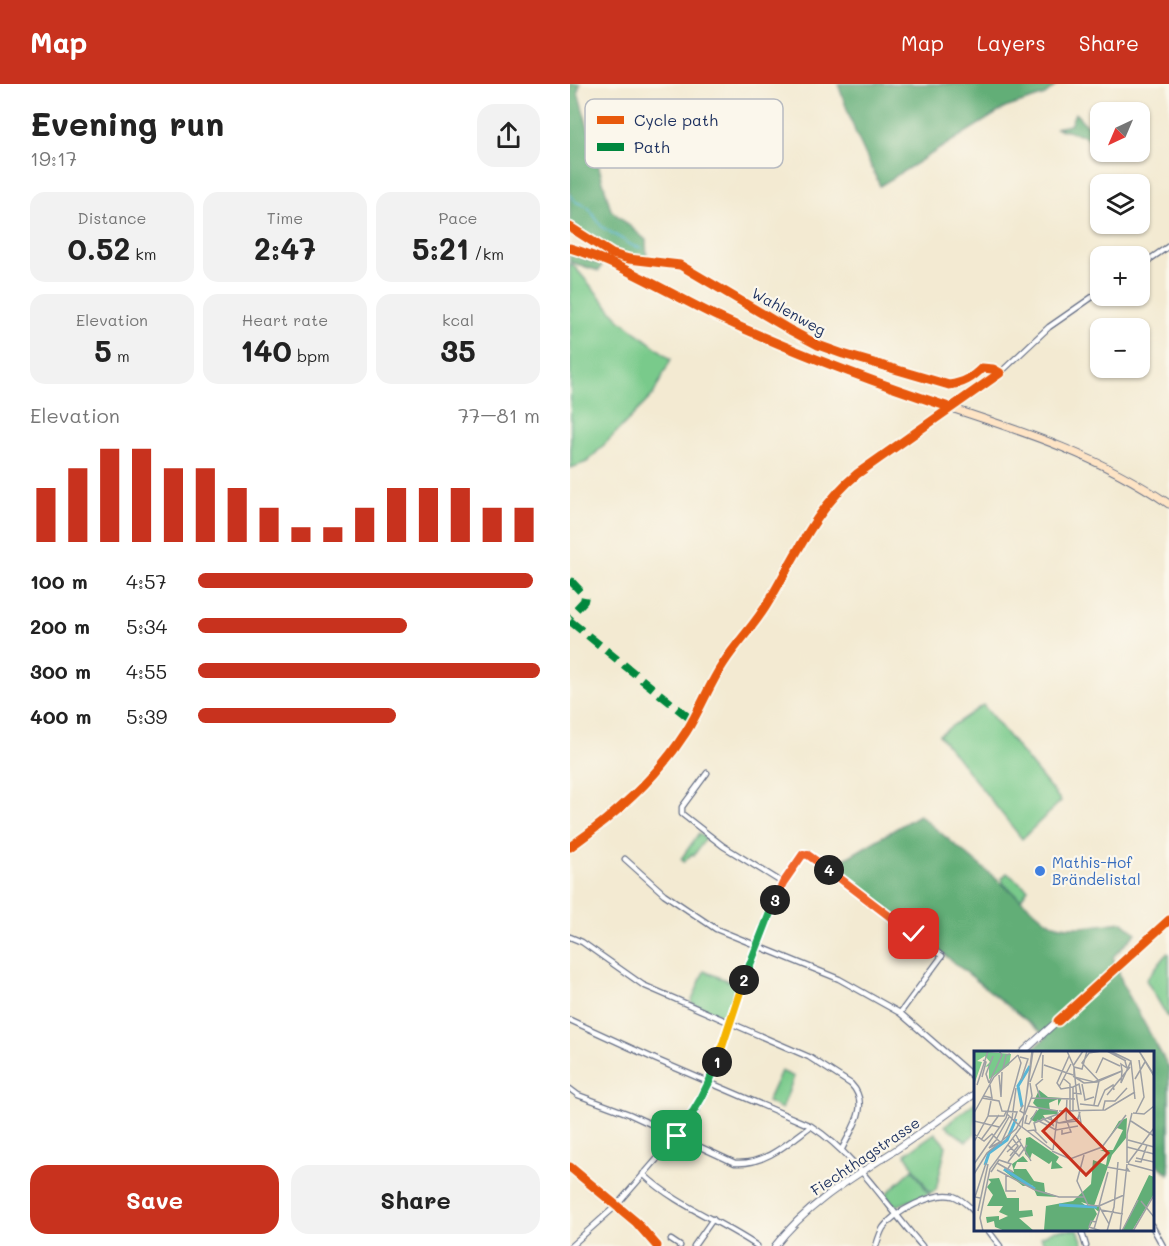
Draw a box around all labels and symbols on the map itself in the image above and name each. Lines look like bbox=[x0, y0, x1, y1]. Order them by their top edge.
legend bbox=[585, 99, 783, 168]
north arrow bbox=[1090, 102, 1150, 162]
text: Cycle path bbox=[634, 109, 718, 130]
text: Path bbox=[634, 136, 670, 157]
street label: Wahlenweg bbox=[748, 282, 830, 340]
place label: Mathis-Hof Brändelistal bbox=[1052, 852, 1141, 889]
pin: 4 bbox=[814, 855, 844, 885]
marker: Mathis-Hof Brändelistal bbox=[1033, 864, 1047, 878]
pin: 3 bbox=[760, 885, 790, 915]
pin bbox=[888, 908, 939, 959]
pin: 2 bbox=[729, 965, 759, 995]
pin: 1 bbox=[702, 1047, 732, 1077]
inset map bbox=[974, 1051, 1154, 1231]
pin bbox=[651, 1110, 702, 1161]
street label: Fiechthagstrasse bbox=[807, 1112, 923, 1200]

